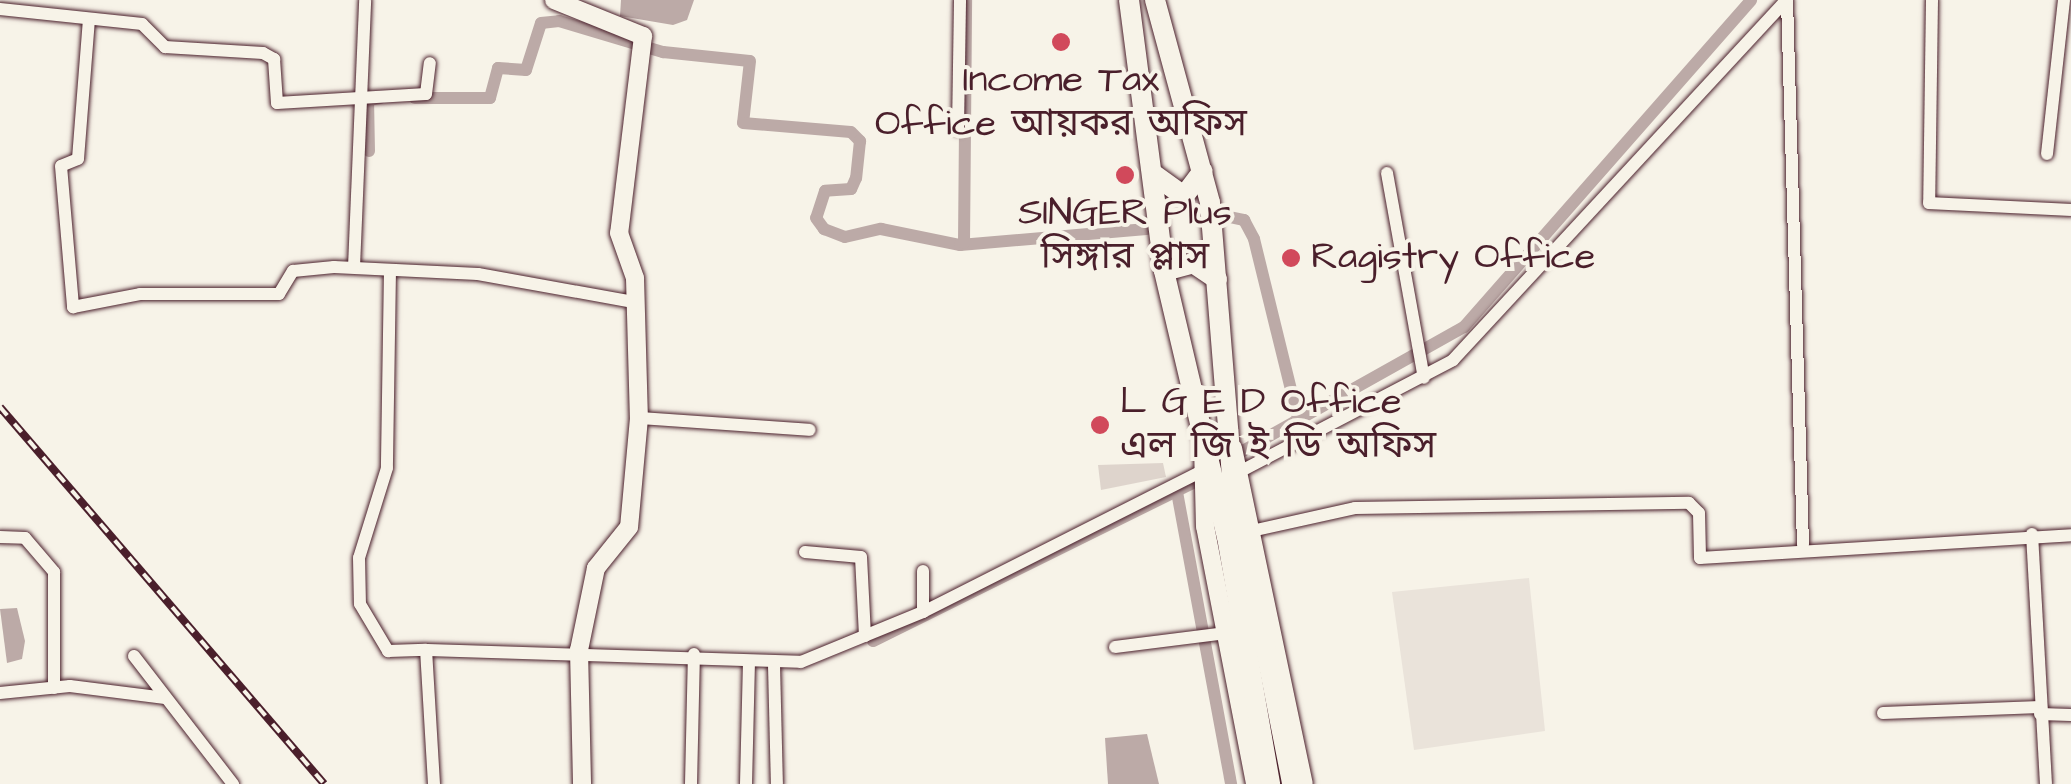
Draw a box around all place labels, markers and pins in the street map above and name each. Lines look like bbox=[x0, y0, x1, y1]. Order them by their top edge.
marker: Income Tax Office আয়কর অফিস bbox=[1050, 31, 1072, 53]
place label: Income Tax Office আয়কর অফিস bbox=[875, 58, 1247, 147]
marker: SINGER Plus সিঙ্গার প্লাস bbox=[1114, 164, 1136, 186]
place label: SINGER Plus সিঙ্গার প্লাস bbox=[1018, 191, 1232, 280]
place label: Ragistry Office bbox=[1311, 235, 1595, 281]
marker: Ragistry Office bbox=[1280, 247, 1302, 269]
place label: L G E D Office এল জি ই ডি অফিস bbox=[1120, 380, 1436, 469]
marker: L G E D Office এল জি ই ডি অফিস bbox=[1089, 414, 1111, 436]

